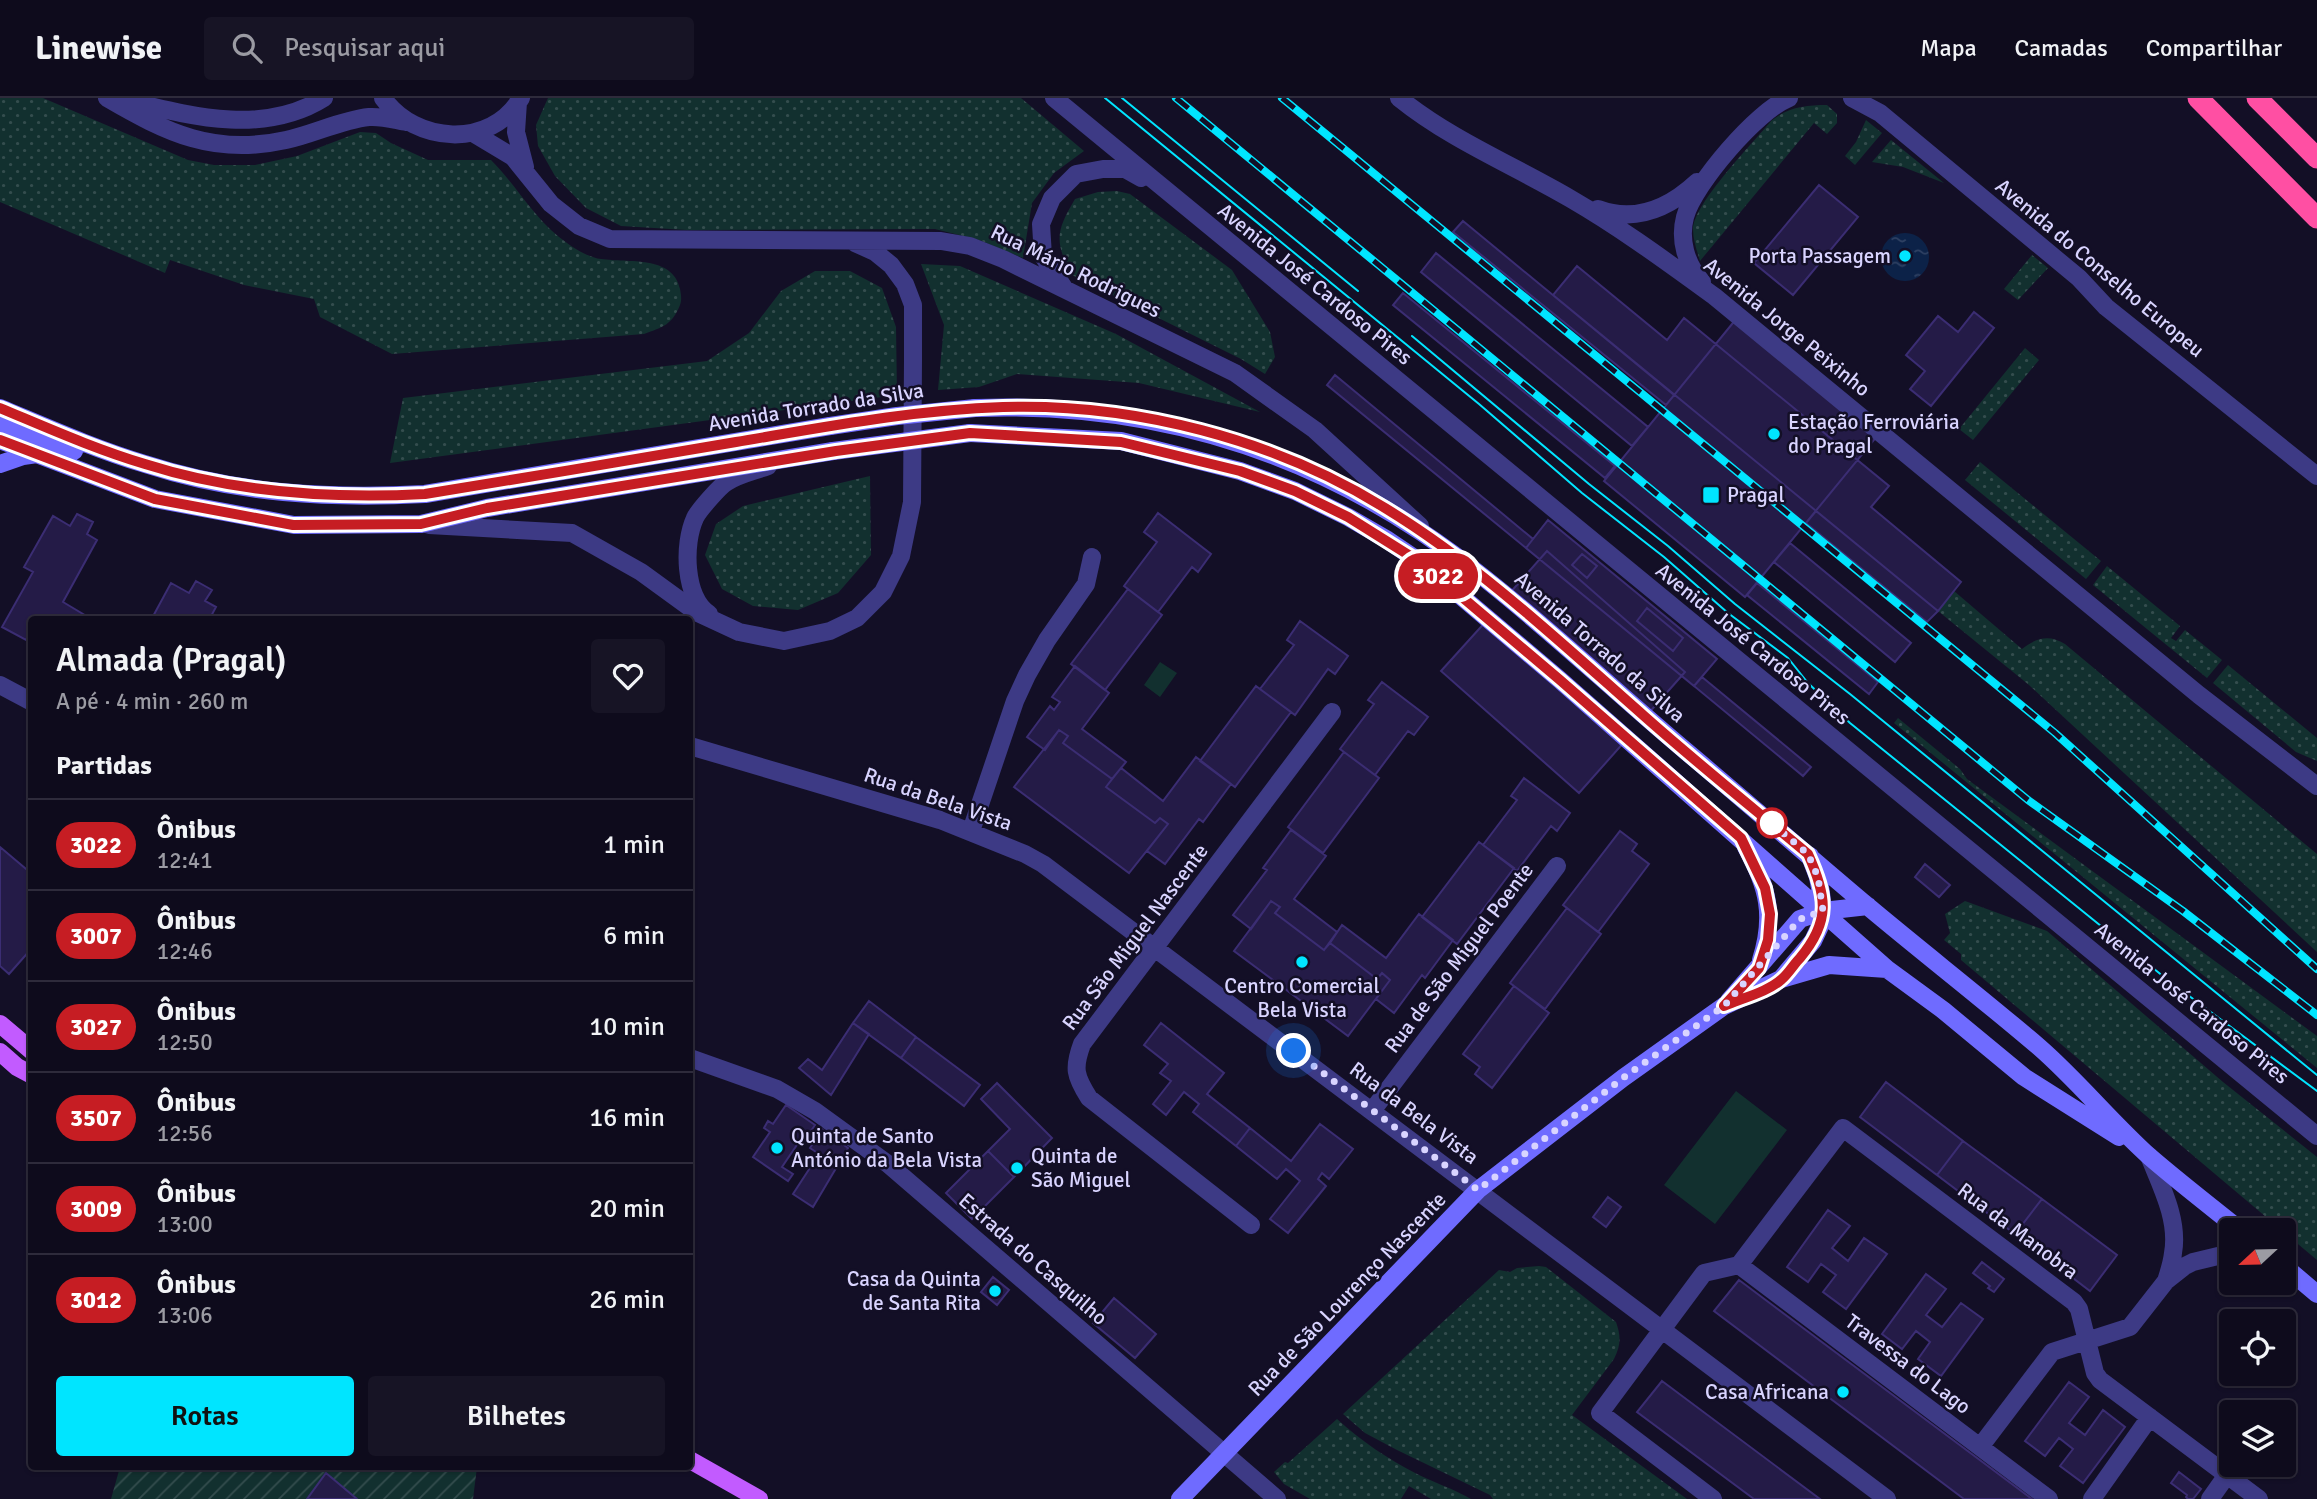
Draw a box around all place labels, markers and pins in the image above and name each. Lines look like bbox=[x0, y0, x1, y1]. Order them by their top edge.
place label: Porta Passagem bbox=[1749, 243, 1891, 269]
marker: Porta Passagem bbox=[1897, 248, 1913, 264]
place label: Estação Ferroviária do Pragal bbox=[1788, 409, 1960, 459]
marker: Estação Ferroviária do Pragal bbox=[1766, 426, 1782, 442]
place label: Pragal bbox=[1727, 482, 1785, 508]
marker: Pragal bbox=[1701, 485, 1721, 505]
unlabelled marker bbox=[1757, 808, 1787, 838]
marker: Centro Comercial Bela Vista bbox=[1294, 954, 1310, 970]
place label: Centro Comercial Bela Vista bbox=[1224, 973, 1380, 1023]
place label: Quinta de Santo António da Bela Vista bbox=[791, 1123, 982, 1173]
marker: Quinta de Santo António da Bela Vista bbox=[769, 1140, 785, 1156]
place label: Quinta de São Miguel bbox=[1031, 1143, 1131, 1193]
marker: Quinta de São Miguel bbox=[1009, 1160, 1025, 1176]
place label: Casa da Quinta de Santa Rita bbox=[847, 1266, 981, 1316]
marker: Casa da Quinta de Santa Rita bbox=[987, 1283, 1003, 1299]
place label: Casa Africana bbox=[1705, 1379, 1829, 1405]
marker: Casa Africana bbox=[1835, 1384, 1851, 1400]

